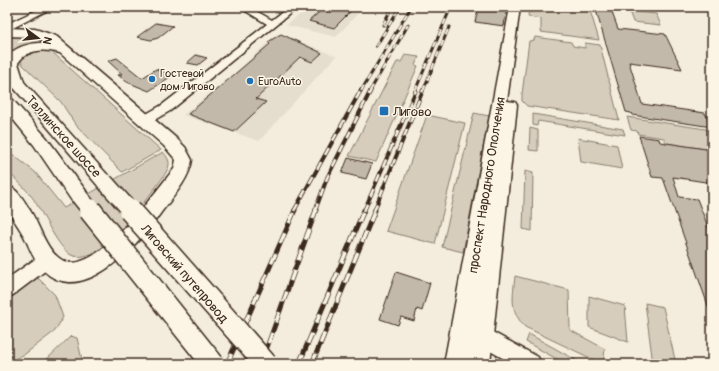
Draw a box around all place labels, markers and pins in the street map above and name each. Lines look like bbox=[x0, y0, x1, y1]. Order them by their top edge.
place label: Гостевой дом Лигово bbox=[160, 67, 215, 93]
marker: Гостевой дом Лигово bbox=[147, 74, 157, 84]
place label: EuroAuto bbox=[258, 75, 302, 88]
marker: EuroAuto bbox=[245, 76, 255, 86]
place label: Лигово bbox=[392, 104, 431, 120]
marker: Лигово bbox=[378, 105, 390, 117]

